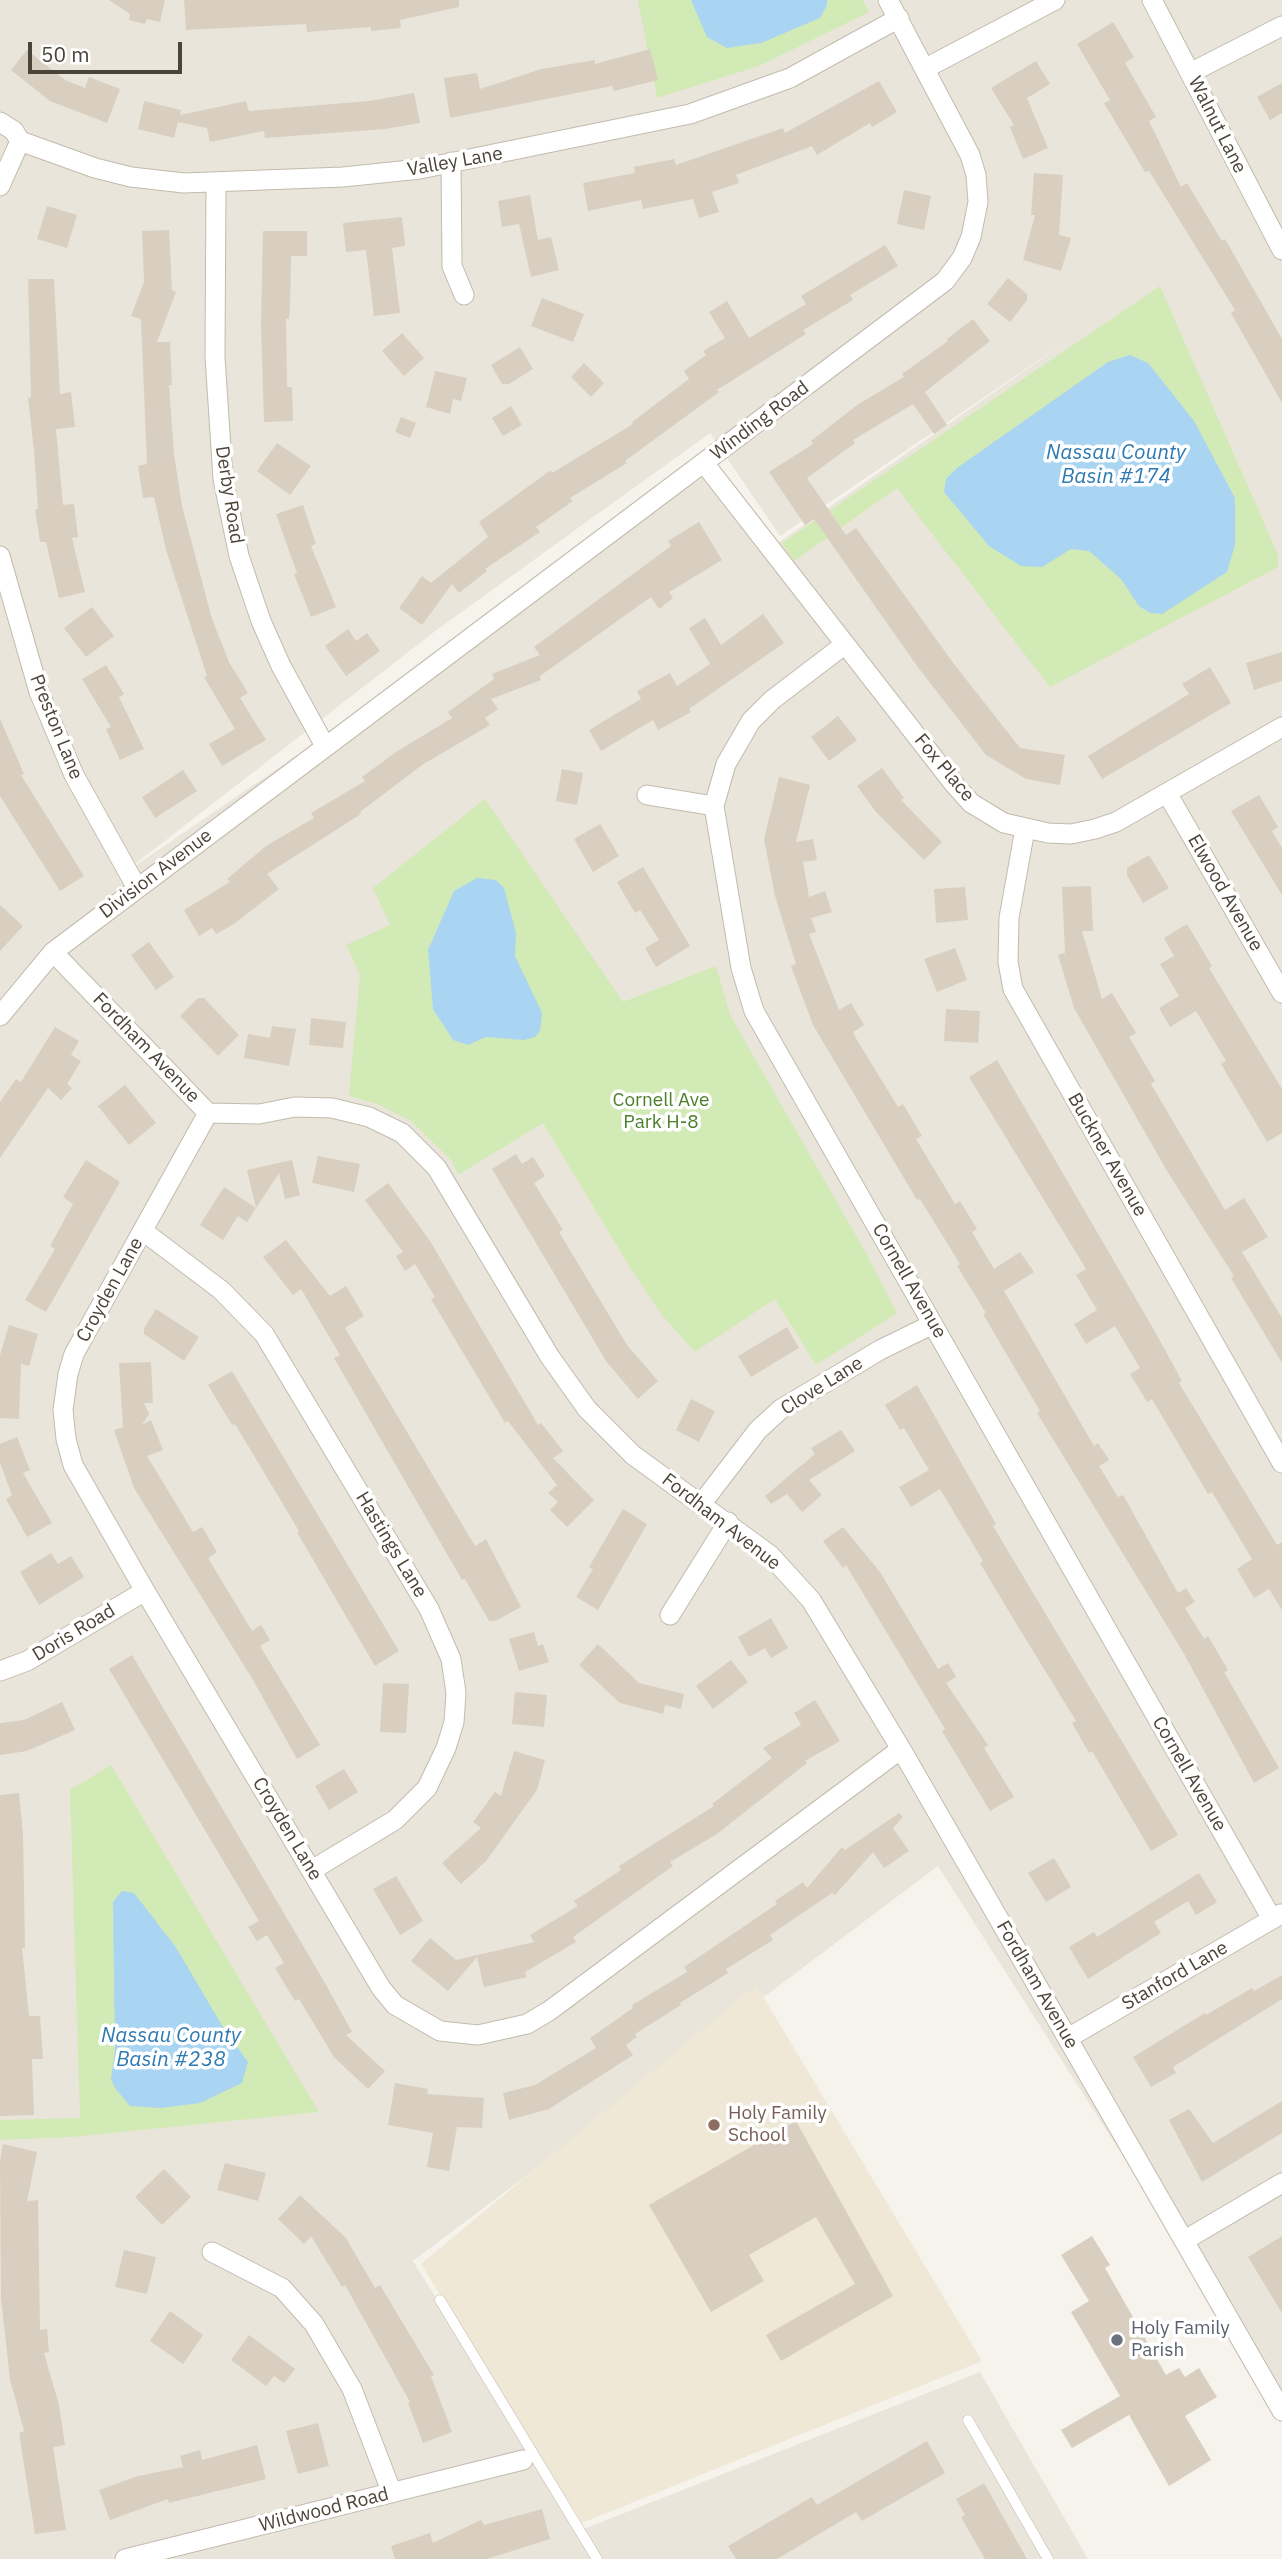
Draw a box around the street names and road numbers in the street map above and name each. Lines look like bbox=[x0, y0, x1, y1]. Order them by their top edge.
street label: Walnut Lane bbox=[1183, 73, 1251, 177]
street label: Valley Lane bbox=[405, 142, 505, 182]
street label: Winding Road bbox=[706, 377, 814, 465]
street label: Derby Road bbox=[210, 444, 248, 546]
street label: Preston Lane bbox=[25, 671, 87, 783]
street label: Fox Place bbox=[909, 730, 979, 806]
street label: Division Avenue bbox=[95, 824, 217, 924]
street label: Elwood Avenue bbox=[1182, 831, 1268, 955]
street label: Fordham Avenue bbox=[88, 988, 204, 1108]
street label: Buckner Avenue bbox=[1062, 1089, 1152, 1221]
street label: Cornell Avenue bbox=[867, 1220, 951, 1342]
street label: Croyden Lane bbox=[72, 1234, 148, 1346]
street label: Clove Lane bbox=[777, 1352, 867, 1420]
street label: Fordham Avenue bbox=[657, 1469, 785, 1575]
street label: Hastings Lane bbox=[350, 1488, 432, 1602]
street label: Doris Road bbox=[28, 1599, 120, 1667]
street label: Cornell Avenue bbox=[1147, 1713, 1231, 1835]
street label: Croyden Lane bbox=[247, 1773, 327, 1885]
street label: Fordham Avenue bbox=[991, 1917, 1083, 2053]
street label: Stanford Lane bbox=[1118, 1936, 1232, 2016]
street label: Wildwood Road bbox=[257, 2483, 391, 2537]

